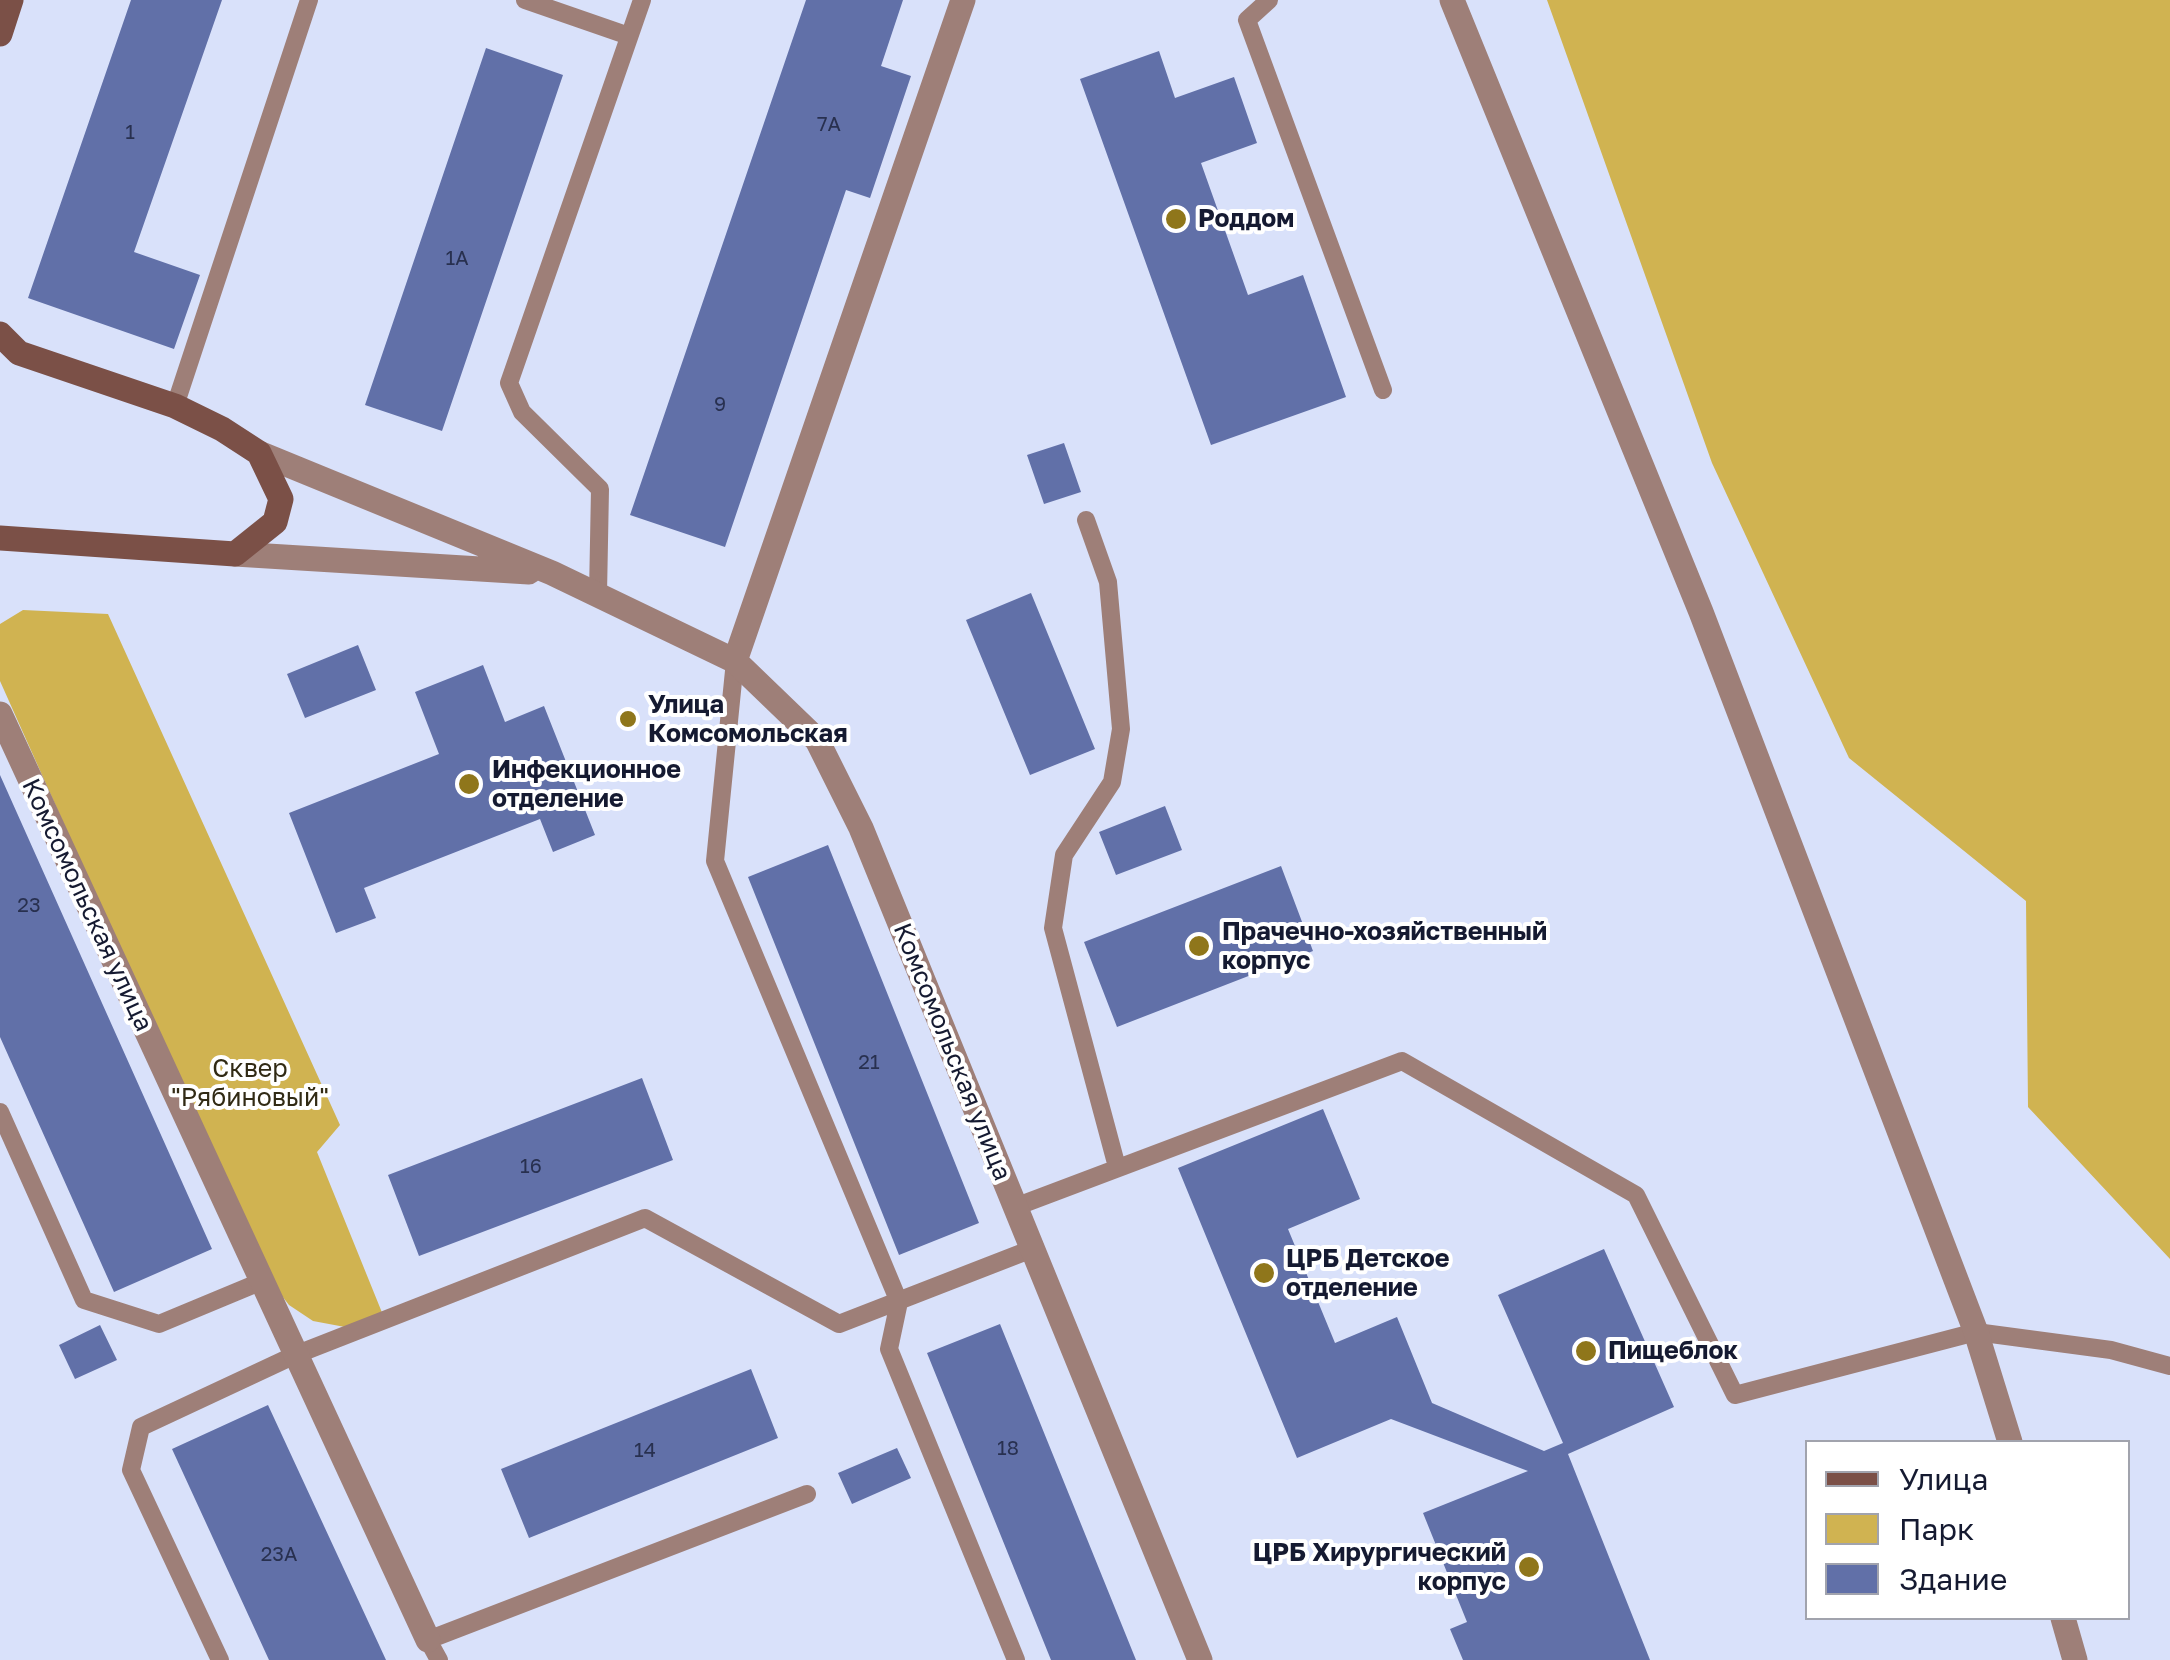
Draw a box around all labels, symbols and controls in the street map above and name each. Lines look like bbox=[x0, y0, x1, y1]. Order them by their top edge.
house number: 7А bbox=[817, 113, 841, 137]
house number: 1 bbox=[125, 121, 135, 145]
place label: Роддом bbox=[1198, 204, 1294, 234]
marker: Роддом bbox=[1163, 206, 1189, 232]
house number: 1А bbox=[445, 247, 469, 271]
house number: 9 bbox=[714, 393, 726, 417]
place label: Улица Комсомольская bbox=[648, 690, 848, 749]
marker: Улица Комсомольская bbox=[617, 708, 639, 730]
place label: Инфекционное отделение bbox=[492, 755, 681, 814]
marker: Инфекционное отделение bbox=[456, 771, 482, 797]
street label: Комсомольская улица bbox=[15, 774, 159, 1036]
house number: 23 bbox=[17, 894, 41, 918]
place label: Прачечно-хозяйственный корпус bbox=[1222, 917, 1547, 976]
street label: Комсомольская улица bbox=[887, 919, 1017, 1185]
marker: Прачечно-хозяйственный корпус bbox=[1186, 933, 1212, 959]
house number: 21 bbox=[858, 1051, 880, 1075]
park label: Сквер "Рябиновый" bbox=[171, 1054, 329, 1113]
house number: 16 bbox=[520, 1155, 542, 1179]
place label: ЦРБ Детское отделение bbox=[1286, 1244, 1450, 1303]
marker: ЦРБ Детское отделение bbox=[1251, 1260, 1277, 1286]
place label: Пищеблок bbox=[1608, 1336, 1738, 1366]
marker: Пищеблок bbox=[1573, 1338, 1599, 1364]
house number: 18 bbox=[997, 1437, 1019, 1461]
house number: 14 bbox=[634, 1439, 656, 1463]
legend bbox=[1805, 1440, 2130, 1620]
text: Улица bbox=[1899, 1461, 1988, 1497]
text: Парк bbox=[1899, 1511, 1974, 1547]
place label: ЦРБ Хирургический корпус bbox=[1253, 1538, 1506, 1597]
house number: 23А bbox=[261, 1543, 297, 1567]
marker: ЦРБ Хирургический корпус bbox=[1516, 1554, 1542, 1580]
text: Здание bbox=[1899, 1561, 2007, 1597]

